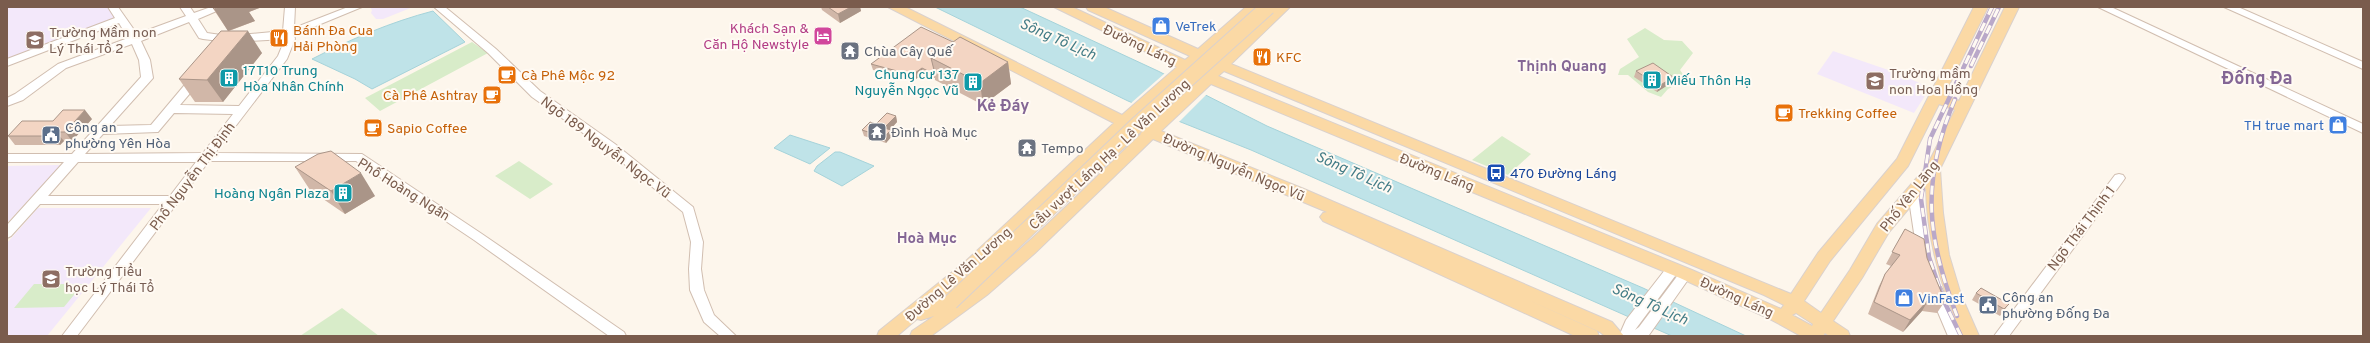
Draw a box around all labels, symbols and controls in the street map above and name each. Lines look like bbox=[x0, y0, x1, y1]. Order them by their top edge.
water label: Sông Tô Lịch bbox=[1016, 15, 1099, 66]
shop icon: VeTrek bbox=[1150, 15, 1172, 37]
place label: VeTrek bbox=[1175, 19, 1216, 36]
place label: Khách Sạn & Căn Hộ Newstyle bbox=[703, 21, 810, 54]
street label: Đường Láng bbox=[1100, 22, 1179, 71]
place label: Bánh Đa Cua Hải Phòng bbox=[293, 23, 373, 56]
place label: Trường Mầm non Lý Thái Tổ 2 bbox=[49, 25, 157, 58]
hotel icon: Khách Sạn & Căn Hộ Newstyle bbox=[812, 25, 834, 47]
restaurant icon: Bánh Đa Cua Hải Phòng bbox=[268, 27, 290, 49]
school or university icon: Trường Mầm non Lý Thái Tổ 2 bbox=[24, 29, 46, 51]
temple icon: Chùa Cây Quế bbox=[839, 40, 861, 62]
place label: Chùa Cây Quế bbox=[864, 44, 955, 61]
restaurant icon: KFC bbox=[1251, 46, 1273, 68]
place label: KFC bbox=[1276, 50, 1302, 67]
district label: Thịnh Quang bbox=[1517, 58, 1607, 77]
place label: 17T10 Trung Hòa Nhân Chính bbox=[243, 63, 344, 96]
cafe icon: Cà Phê Mộc 92 bbox=[496, 64, 518, 86]
place label: Trường mầm non Hoa Hồng bbox=[1889, 66, 1978, 99]
building icon: 17T10 Trung Hòa Nhân Chính bbox=[218, 67, 240, 89]
place label: Chung cư 137 Nguyễn Ngọc Vũ bbox=[855, 67, 959, 100]
district label: Đống Đa bbox=[2221, 67, 2293, 91]
place label: Cà Phê Mộc 92 bbox=[521, 68, 615, 85]
building icon: Miếu Thôn Hạ bbox=[1641, 69, 1663, 91]
school or university icon: Trường mầm non Hoa Hồng bbox=[1864, 70, 1886, 92]
building icon: Chung cư 137 Nguyễn Ngọc Vũ bbox=[962, 71, 984, 93]
place label: Miếu Thôn Hạ bbox=[1666, 73, 1751, 90]
street label: Cầu vượt Láng Hạ - Lê Văn Lương bbox=[1026, 76, 1194, 234]
cafe icon: Cà Phê Ashtray bbox=[481, 84, 503, 106]
place label: Cà Phê Ashtray bbox=[383, 88, 478, 105]
street label: Ngõ 189 Nguyễn Ngọc Vũ bbox=[537, 93, 674, 203]
district label: Kẻ Đáy bbox=[977, 97, 1029, 117]
cafe icon: Trekking Coffee bbox=[1773, 102, 1795, 124]
place label: Trekking Coffee bbox=[1798, 106, 1897, 123]
shop icon: TH true mart bbox=[2327, 114, 2349, 136]
cafe icon: Sapio Coffee bbox=[362, 117, 384, 139]
place label: TH true mart bbox=[2244, 118, 2324, 135]
street label: Phố Nguyễn Thị Định bbox=[146, 119, 240, 235]
place label: Công an phường Yên Hòa bbox=[65, 120, 171, 153]
place label: Sapio Coffee bbox=[387, 121, 467, 138]
temple icon: Đình Hoà Mục bbox=[866, 121, 888, 143]
public building icon: Công an phường Yên Hòa bbox=[40, 124, 62, 146]
place label: Đình Hoà Mục bbox=[891, 125, 978, 142]
street label: Đường Nguyễn Ngọc Vũ bbox=[1160, 130, 1307, 206]
temple icon: Tempo bbox=[1016, 137, 1038, 159]
place label: Tempo bbox=[1041, 141, 1084, 158]
water label: Sông Tô Lịch bbox=[1312, 148, 1395, 199]
street label: Đường Láng bbox=[1397, 151, 1476, 196]
street label: Phố Hoàng Ngân bbox=[354, 155, 452, 225]
street label: Phố Yên Lãng bbox=[1877, 158, 1943, 236]
bus stop icon: 470 Đường Láng bbox=[1485, 162, 1507, 184]
place label: 470 Đường Láng bbox=[1510, 166, 1617, 183]
building icon: Hoàng Ngân Plaza bbox=[332, 182, 354, 204]
street label: Ngõ Thái Thịnh 1 bbox=[2045, 183, 2120, 275]
place label: Hoàng Ngân Plaza bbox=[214, 186, 329, 203]
street label: Đường Lê Văn Lương bbox=[902, 224, 1016, 326]
district label: Hoà Mục bbox=[897, 230, 957, 249]
place label: Trường Tiểu học Lý Thái Tổ bbox=[65, 263, 154, 297]
school or university icon: Trường Tiểu học Lý Thái Tổ bbox=[40, 268, 62, 290]
street label: Đường Láng bbox=[1697, 275, 1776, 322]
water label: Sông Tô Lịch bbox=[1608, 280, 1691, 331]
shop icon: VinFast bbox=[1893, 287, 1915, 309]
place label: Công an phường Đống Đa bbox=[2002, 290, 2110, 323]
place label: VinFast bbox=[1918, 291, 1964, 308]
public building icon: Công an phường Đống Đa bbox=[1977, 294, 1999, 316]

